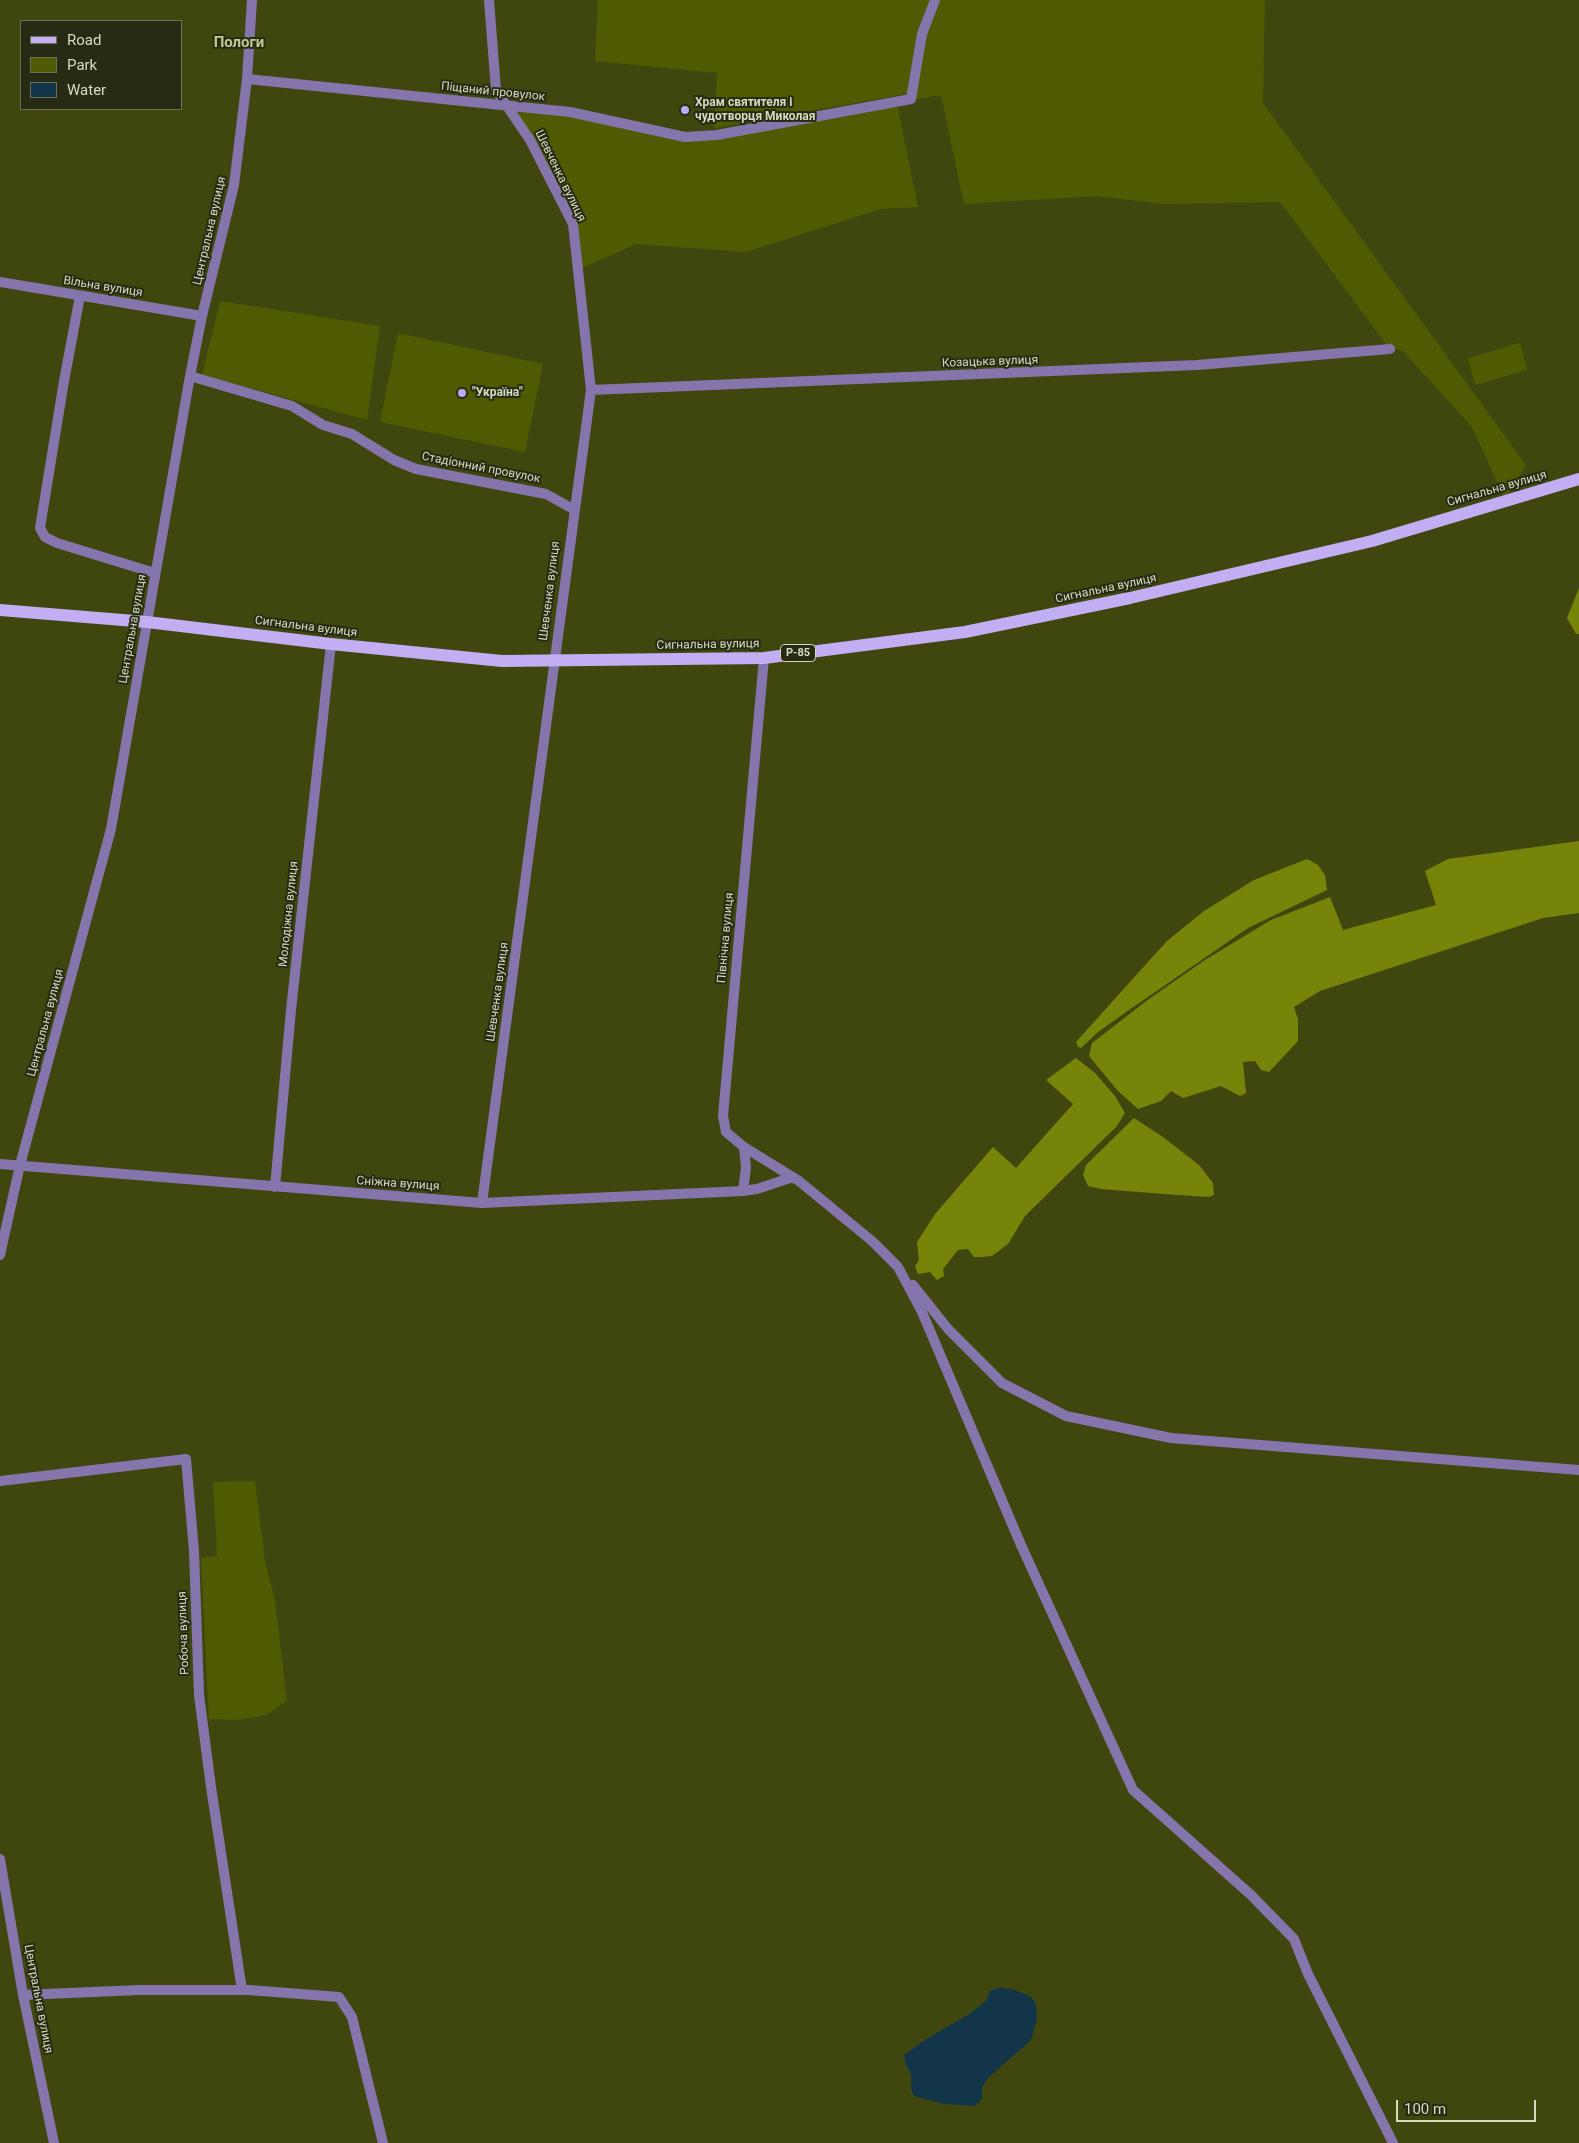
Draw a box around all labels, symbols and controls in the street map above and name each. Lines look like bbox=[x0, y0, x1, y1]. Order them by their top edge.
legend bbox=[20, 20, 182, 110]
text: Road bbox=[67, 31, 101, 49]
district label: Пологи bbox=[214, 34, 264, 52]
text: Park bbox=[67, 56, 97, 74]
street label: Піщаний провулок bbox=[440, 79, 546, 105]
text: Water bbox=[67, 81, 106, 99]
place label: Храм святителя і чудотворця Миколая bbox=[695, 96, 815, 124]
marker: Храм святителя і чудотворця Миколая bbox=[679, 104, 691, 116]
street label: Шевченка вулиця bbox=[532, 128, 588, 224]
street label: Центральна вулиця bbox=[191, 175, 229, 287]
street label: Вільна вулиця bbox=[62, 274, 144, 300]
street label: Козацька вулиця bbox=[942, 353, 1038, 371]
place label: "Україна" bbox=[472, 386, 523, 400]
marker: "Україна" bbox=[456, 387, 468, 399]
street label: Стадіонний провулок bbox=[420, 449, 542, 487]
street label: Сигнальна вулиця bbox=[1446, 468, 1548, 510]
street label: Шевченка вулиця bbox=[537, 540, 563, 642]
street label: Сигнальна вулиця bbox=[1054, 571, 1158, 607]
street label: Центральна вулиця bbox=[116, 573, 150, 685]
street label: Сигнальна вулиця bbox=[254, 614, 358, 640]
street label: Сигнальна вулиця bbox=[656, 637, 760, 653]
road number: Р-85 bbox=[780, 644, 816, 661]
street label: Молодіжна вулиця bbox=[276, 860, 302, 968]
street label: Північна вулиця bbox=[715, 892, 737, 984]
street label: Шевченка вулиця bbox=[484, 941, 512, 1043]
street label: Центральна вулиця bbox=[25, 968, 67, 1078]
street label: Сніжна вулиця bbox=[356, 1174, 440, 1194]
street label: Робоча вулиця bbox=[175, 1591, 193, 1675]
street label: Центральна вулиця bbox=[20, 1943, 56, 2055]
scale bar bbox=[1399, 2090, 1539, 2122]
text: 100 m bbox=[1404, 2100, 1446, 2118]

